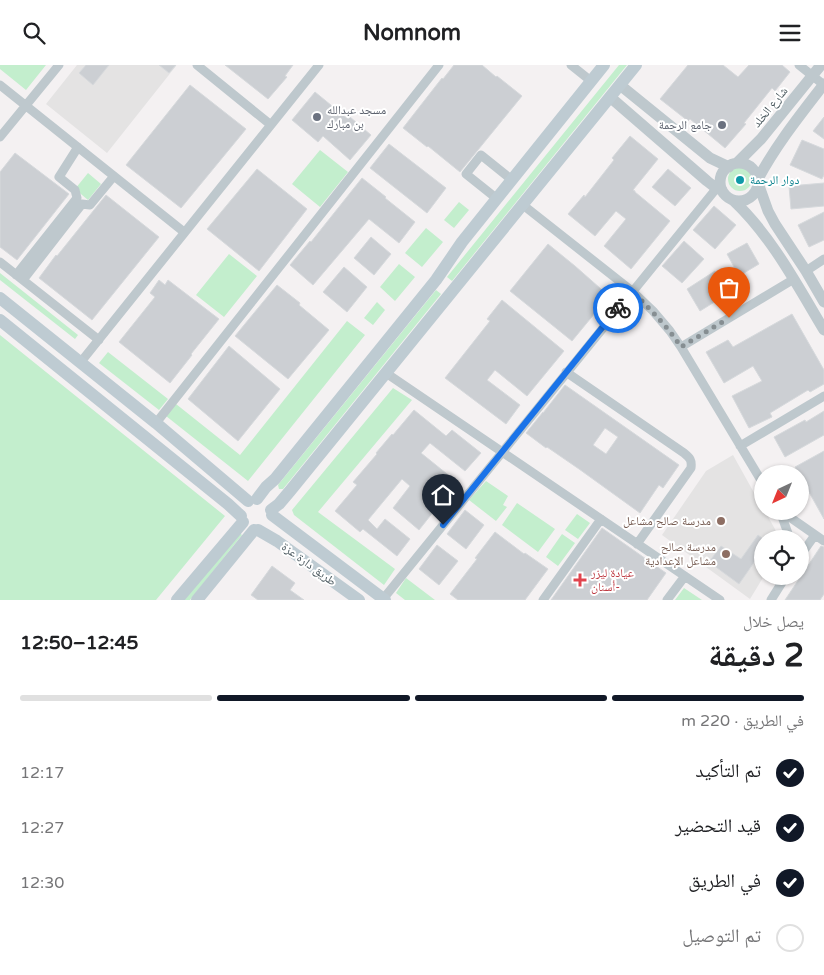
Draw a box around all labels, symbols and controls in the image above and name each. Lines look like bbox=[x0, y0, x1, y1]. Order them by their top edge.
icon: search bbox=[20, 19, 48, 47]
icon: menu bbox=[776, 19, 804, 47]
text: Nomnom bbox=[363, 20, 461, 46]
street label: شارع الخلد bbox=[749, 84, 791, 131]
place label: مسجد عبدالله بن مبارك bbox=[327, 103, 386, 131]
marker: مسجد عبدالله بن مبارك bbox=[311, 111, 323, 123]
place label: جامع الرحمة bbox=[659, 118, 712, 132]
marker: جامع الرحمة bbox=[716, 119, 728, 131]
place label: دوار الرحمة bbox=[750, 173, 799, 187]
marker: دوار الرحمة bbox=[734, 174, 746, 186]
pin bbox=[708, 267, 750, 318]
icon: bag bbox=[715, 274, 743, 302]
courier bbox=[593, 283, 643, 333]
icon: bike bbox=[604, 294, 632, 322]
north arrow bbox=[754, 465, 809, 520]
map controls bbox=[754, 465, 809, 585]
pin bbox=[422, 474, 464, 525]
icon: home bbox=[429, 481, 457, 509]
place label: مدرسة صالح مشاعل bbox=[623, 514, 711, 528]
marker: مدرسة صالح مشاعل bbox=[715, 515, 727, 527]
button: locate bbox=[754, 530, 809, 585]
street label: طريق دارة عزة bbox=[279, 540, 339, 589]
place label: مدرسة صالح مشاعل الإعدادية bbox=[645, 540, 716, 568]
marker: مدرسة صالح مشاعل الإعدادية bbox=[720, 548, 732, 560]
place label: عيادة ليزر أسنان- bbox=[590, 566, 634, 594]
marker: عيادة ليزر أسنان- bbox=[573, 573, 587, 587]
text: يصل خلال bbox=[743, 612, 804, 632]
text: 12:45–12:50 bbox=[20, 632, 138, 654]
text: 2 دقيقة bbox=[708, 637, 804, 675]
text: في الطريق · 220 m bbox=[681, 711, 804, 731]
icon: check bbox=[776, 759, 804, 787]
text: تم التأكيد bbox=[696, 760, 761, 782]
text: 12:17 bbox=[20, 763, 64, 783]
icon: check bbox=[776, 814, 804, 842]
text: قيد التحضير bbox=[675, 815, 761, 837]
text: 12:27 bbox=[20, 818, 64, 838]
icon: check bbox=[776, 869, 804, 897]
text: في الطريق bbox=[688, 870, 761, 892]
text: 12:30 bbox=[20, 873, 64, 893]
text: تم التوصيل bbox=[682, 925, 761, 947]

